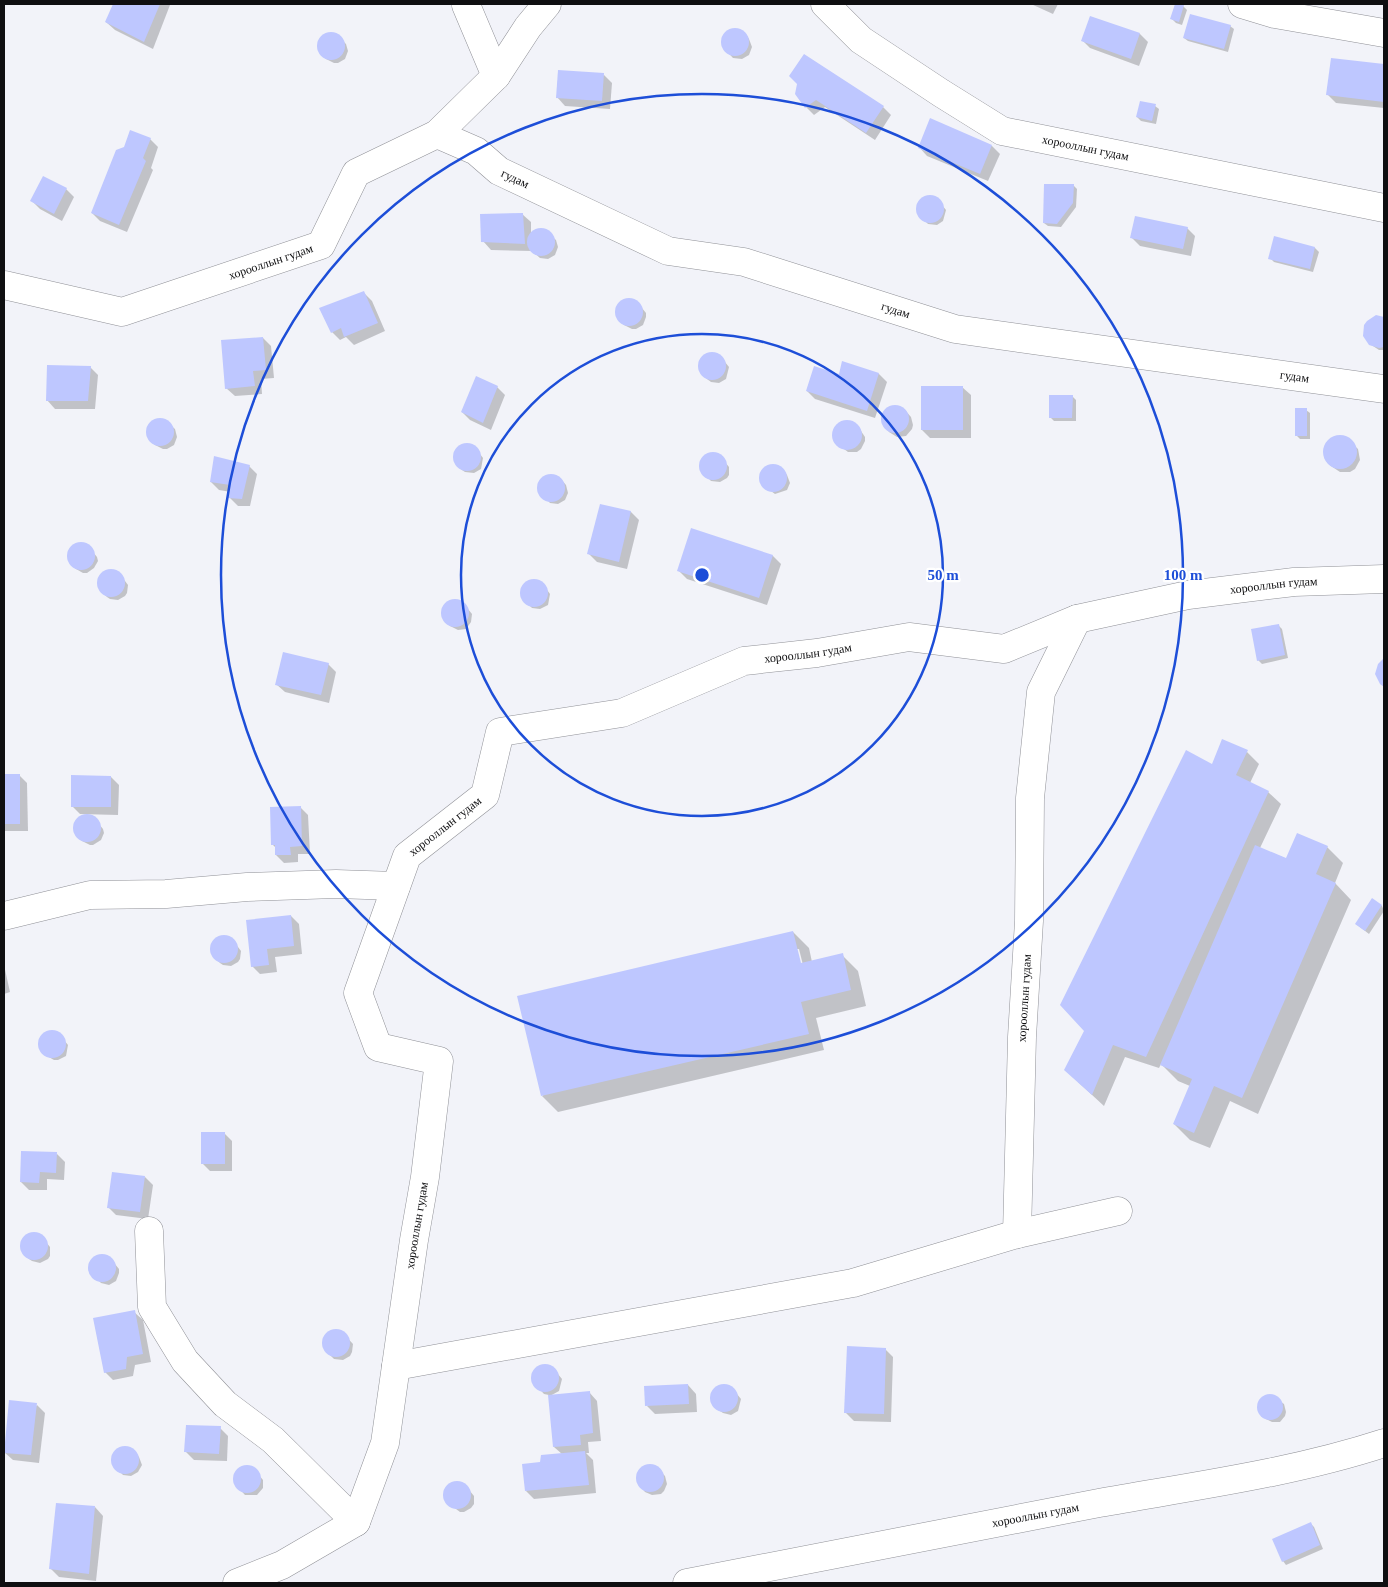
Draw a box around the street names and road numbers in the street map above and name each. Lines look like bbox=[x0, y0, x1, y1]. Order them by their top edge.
street label: хорооллын гудам bbox=[1041, 132, 1131, 163]
street label: гудам bbox=[499, 166, 532, 191]
street label: хорооллын гудам bbox=[227, 241, 315, 283]
street label: гудам bbox=[880, 299, 912, 321]
street label: гудам bbox=[1279, 368, 1310, 385]
street label: хорооллын гудам bbox=[1229, 574, 1318, 597]
street label: хорооллын гудам bbox=[763, 640, 853, 666]
street label: хорооллын гудам bbox=[406, 793, 484, 859]
street label: хорооллын гудам bbox=[1015, 953, 1034, 1042]
street label: хорооллын гудам bbox=[403, 1181, 431, 1270]
street label: хорооллын гудам bbox=[991, 1500, 1080, 1530]

